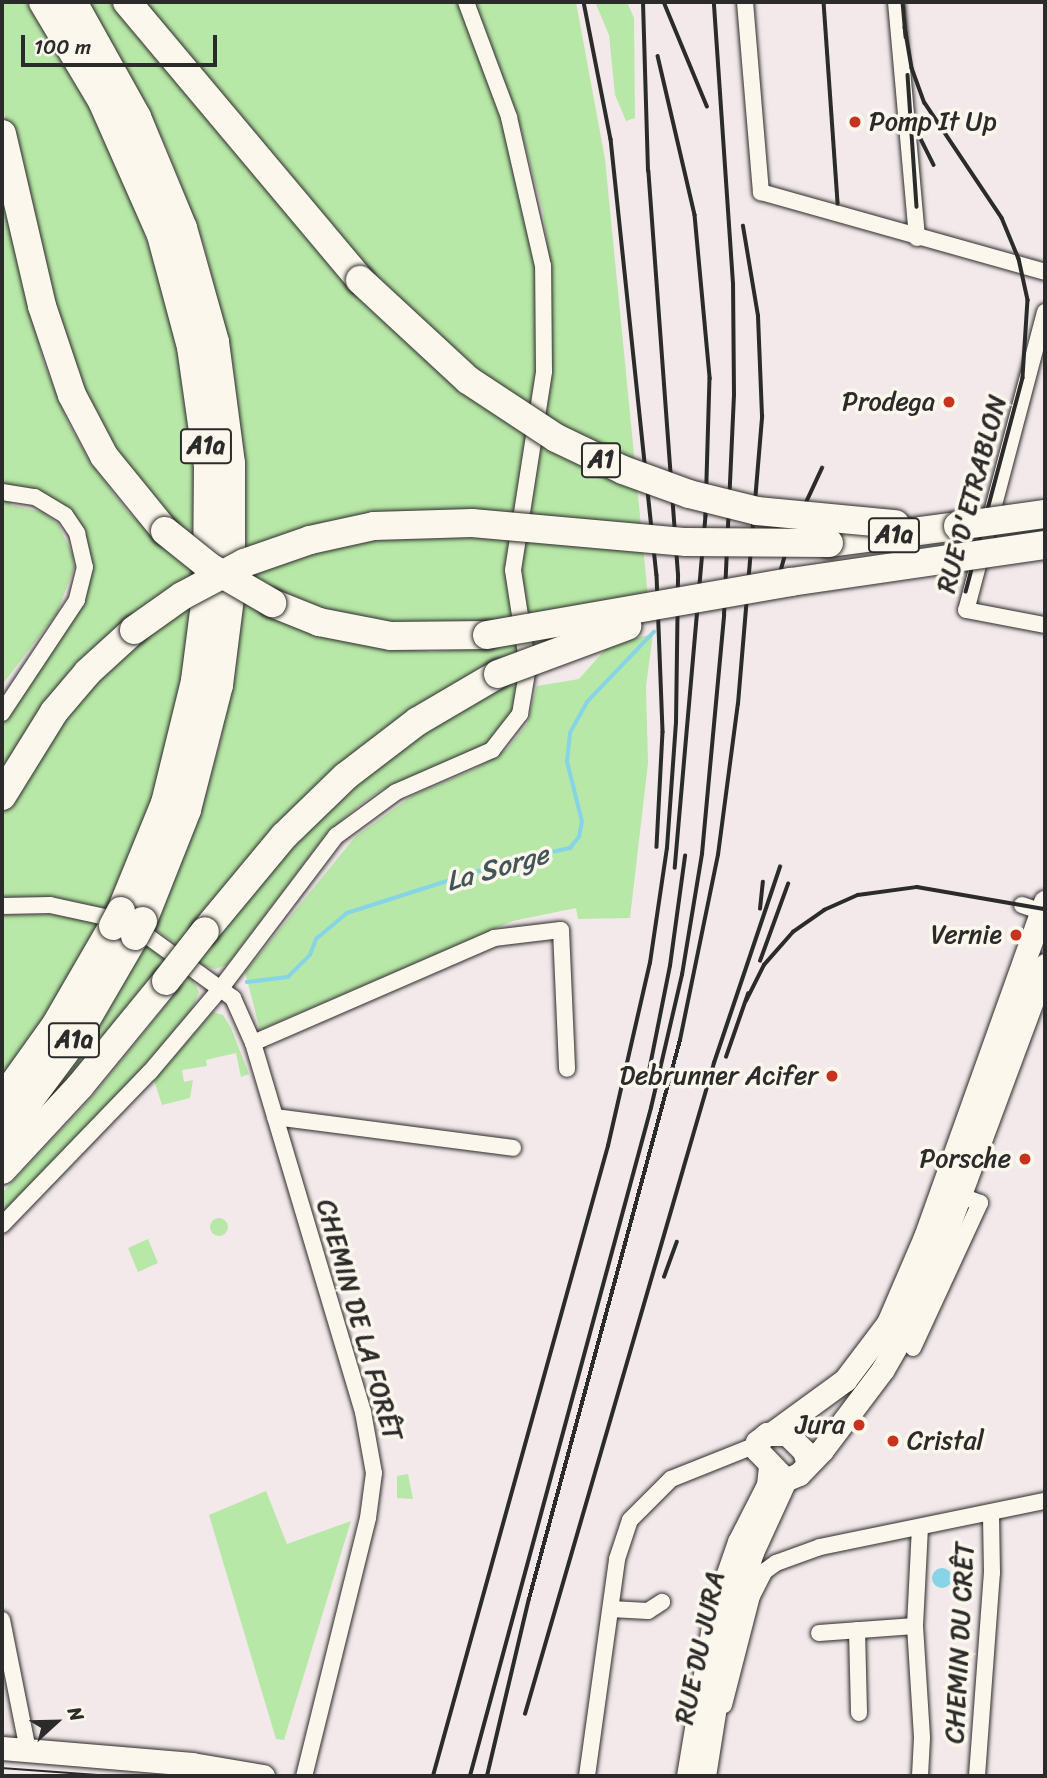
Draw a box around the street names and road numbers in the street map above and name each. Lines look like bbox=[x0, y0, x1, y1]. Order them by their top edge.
street label: RUE D'ETRABLON bbox=[931, 392, 1013, 596]
road number: A1a bbox=[180, 426, 232, 466]
road number: A1 bbox=[580, 439, 622, 480]
road number: A1a bbox=[868, 514, 920, 556]
road number: A1a bbox=[48, 1020, 100, 1060]
street label: CHEMIN DE LA FORÊT bbox=[310, 1196, 408, 1444]
street label: CHEMIN DU CRÊT bbox=[939, 1541, 981, 1745]
street label: RUE DU JURA bbox=[669, 1569, 731, 1727]

